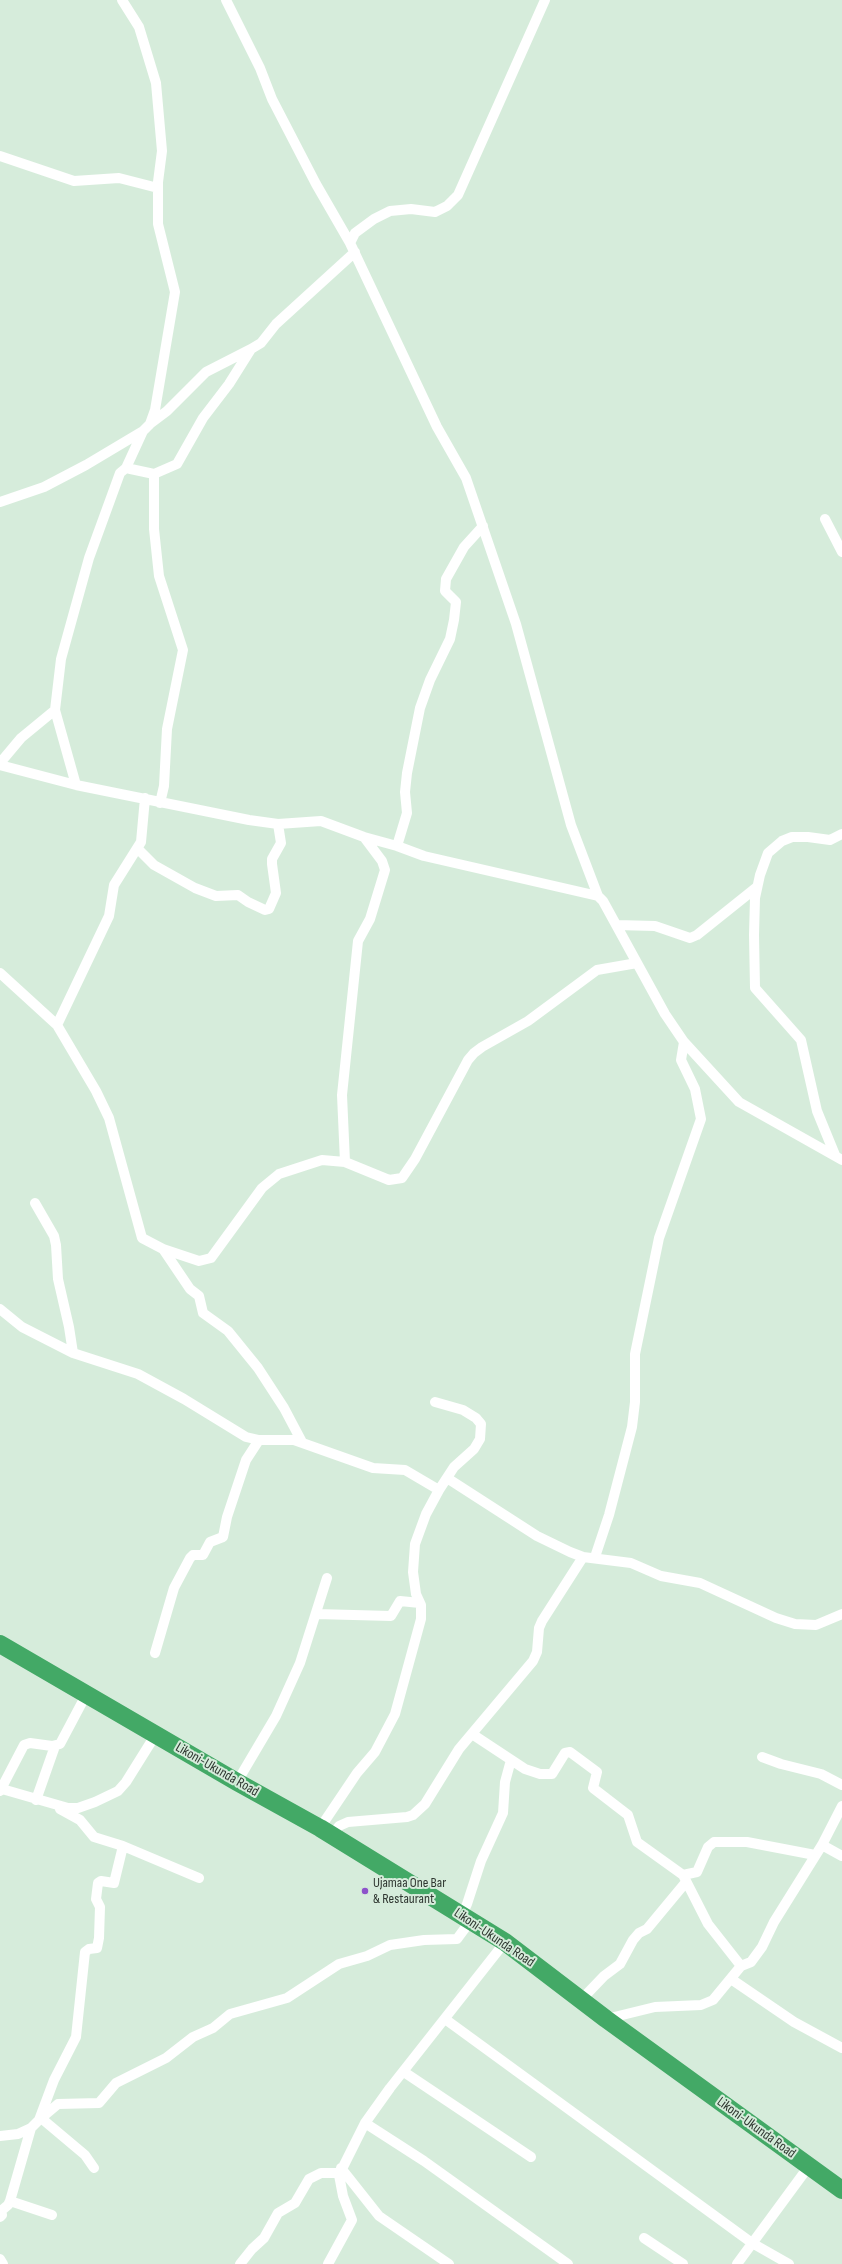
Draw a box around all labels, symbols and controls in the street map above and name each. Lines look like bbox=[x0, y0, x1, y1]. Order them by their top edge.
street label: Likoni-Ukunda Road bbox=[172, 1739, 262, 1801]
place label: Ujamaa One Bar & Restaurant bbox=[373, 1875, 446, 1908]
marker: Ujamaa One Bar & Restaurant bbox=[360, 1886, 370, 1896]
street label: Likoni-Ukunda Road bbox=[451, 1905, 537, 1971]
street label: Likoni-Ukunda Road bbox=[713, 2094, 799, 2162]

